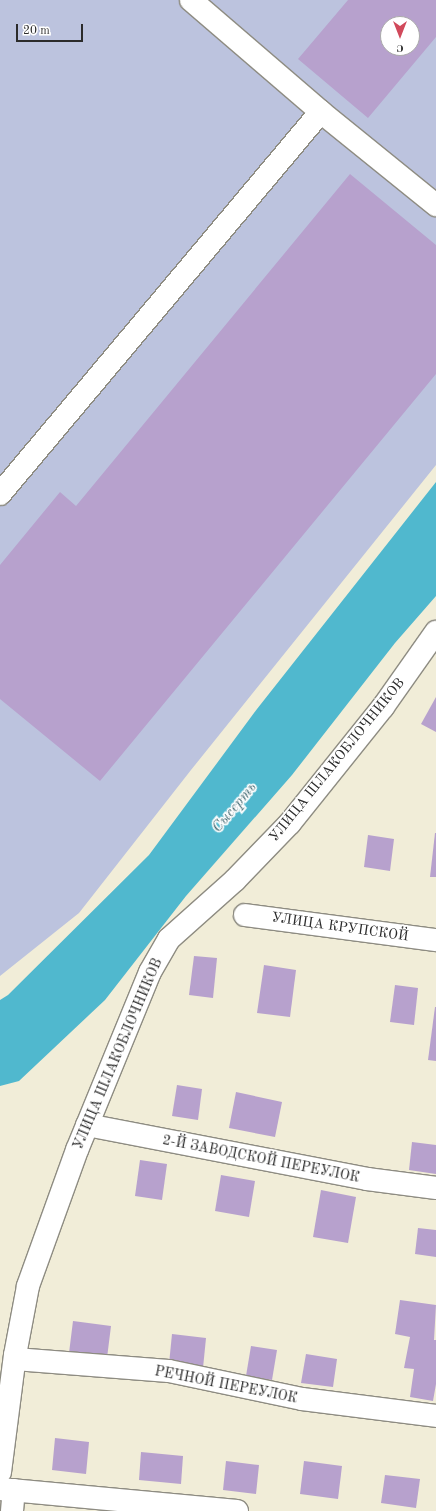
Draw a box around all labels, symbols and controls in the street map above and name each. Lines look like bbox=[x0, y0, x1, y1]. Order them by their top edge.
scale bar bbox=[18, 16, 85, 42]
north arrow bbox=[380, 16, 420, 56]
text: 20 m bbox=[23, 25, 50, 37]
text: С bbox=[396, 42, 404, 53]
street label: УЛИЦА ШЛАКОБЛОЧНИКОВ bbox=[266, 675, 408, 845]
water label: Сысерть bbox=[209, 779, 261, 837]
street label: УЛИЦА КРУПСКОЙ bbox=[270, 909, 410, 945]
street label: УЛИЦА ШЛАКОБЛОЧНИКОВ bbox=[70, 956, 166, 1152]
street label: 2-Й ЗАВОДСКОЙ ПЕРЕУЛОК bbox=[161, 1132, 361, 1186]
street label: РЕЧНОЙ ПЕРЕУЛОК bbox=[153, 1363, 299, 1407]

